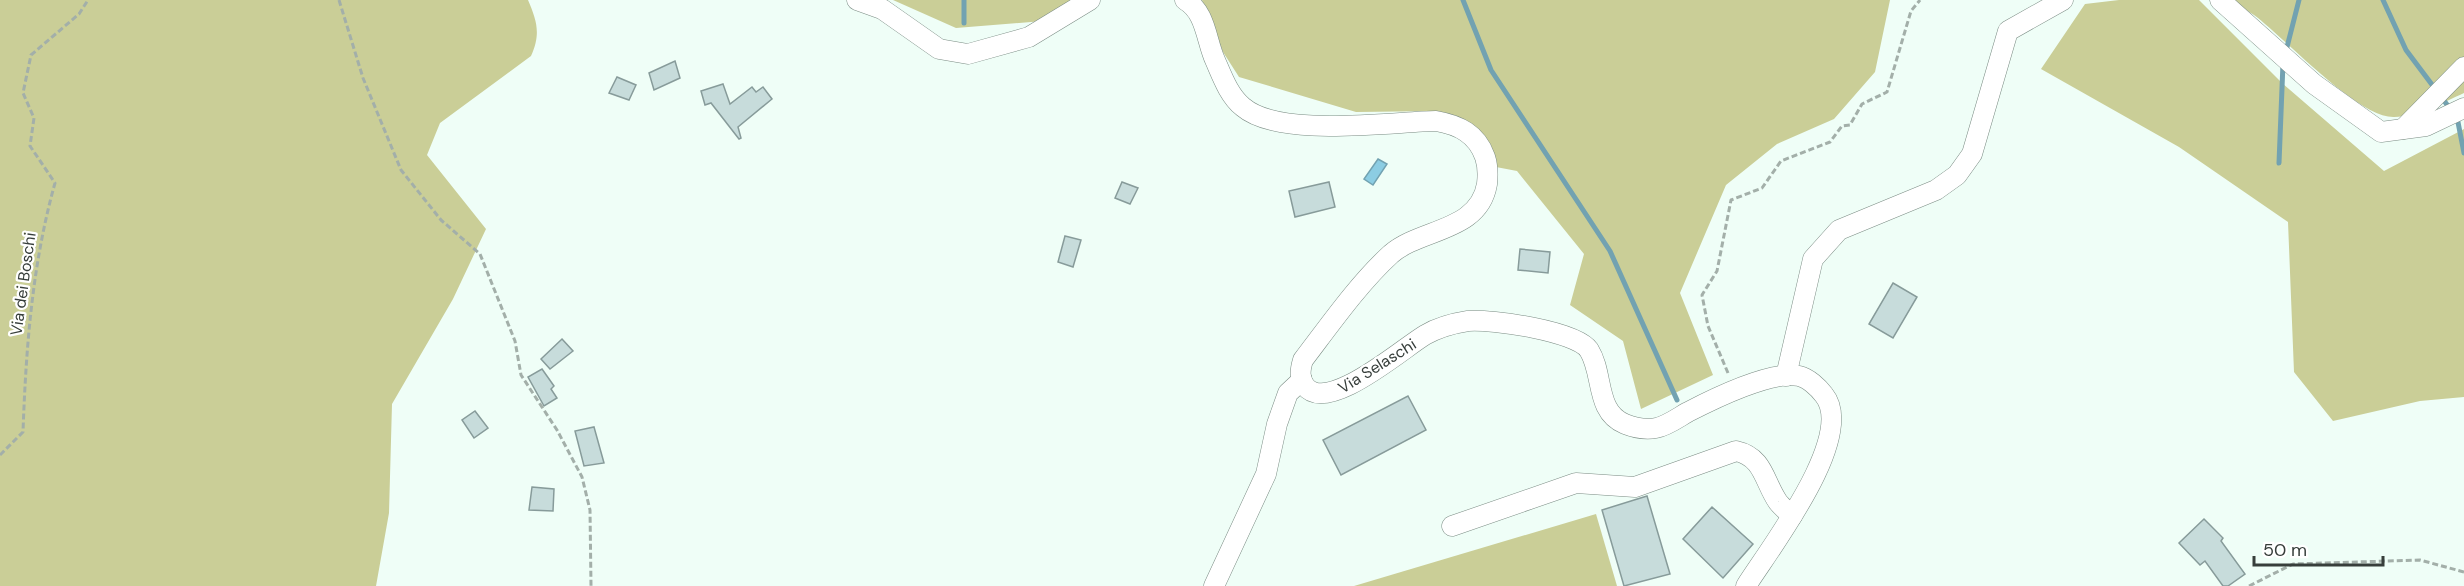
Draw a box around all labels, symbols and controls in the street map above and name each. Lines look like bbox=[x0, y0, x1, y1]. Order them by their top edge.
street label: Via dei Boschi bbox=[5, 231, 41, 337]
street label: Via Selaschi bbox=[1334, 334, 1420, 398]
scale bar bbox=[2254, 529, 2383, 567]
text: 50 m bbox=[2263, 538, 2307, 562]

